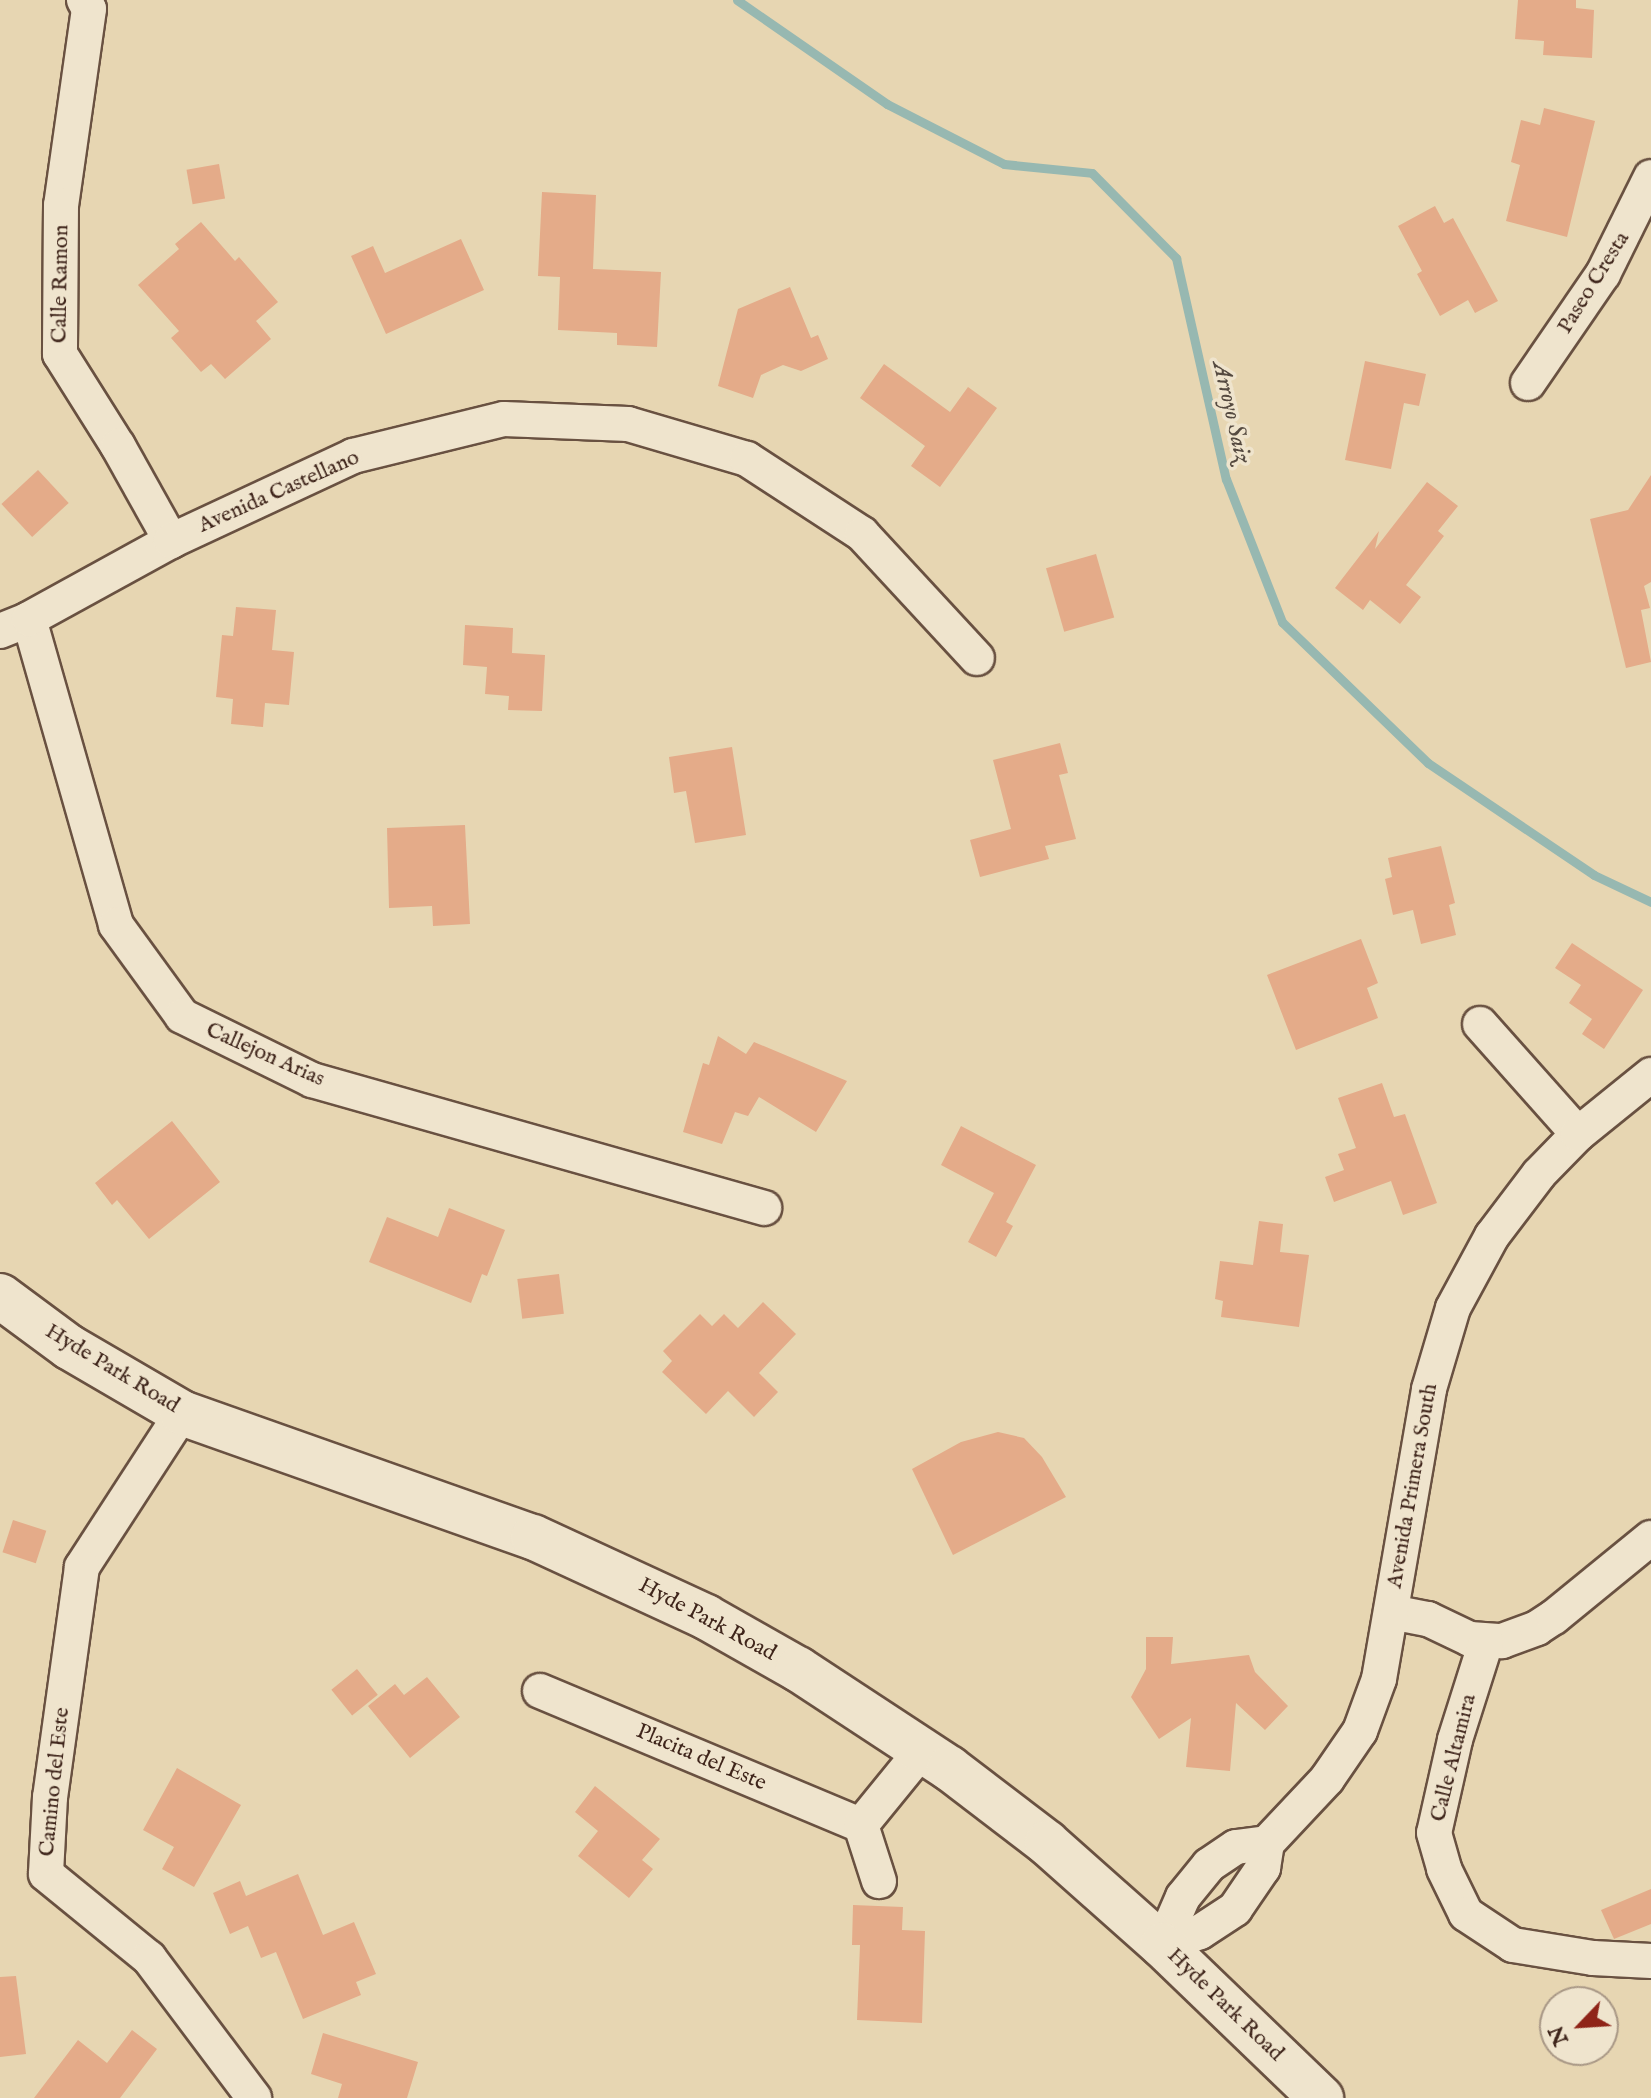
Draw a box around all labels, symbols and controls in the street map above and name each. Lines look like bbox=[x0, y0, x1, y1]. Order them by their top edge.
street label: Calle Ramon bbox=[47, 224, 75, 344]
street label: Paseo Cresta bbox=[1552, 227, 1636, 339]
water label: Arroyo Saiz bbox=[1205, 358, 1257, 466]
street label: Avenida Castellano bbox=[194, 445, 364, 539]
street label: Callejon Arias bbox=[202, 1017, 328, 1093]
street label: Hyde Park Road bbox=[40, 1319, 184, 1419]
street label: Avenida Primera South bbox=[1382, 1382, 1444, 1590]
street label: Hyde Park Road bbox=[634, 1573, 780, 1667]
street label: Calle Altamira bbox=[1425, 1691, 1483, 1825]
street label: Camino del Este bbox=[34, 1706, 76, 1858]
street label: Placita del Este bbox=[632, 1719, 770, 1797]
street label: Hyde Park Road bbox=[1161, 1943, 1289, 2067]
north arrow bbox=[1539, 1986, 1619, 2066]
text: N bbox=[1542, 2021, 1576, 2050]

